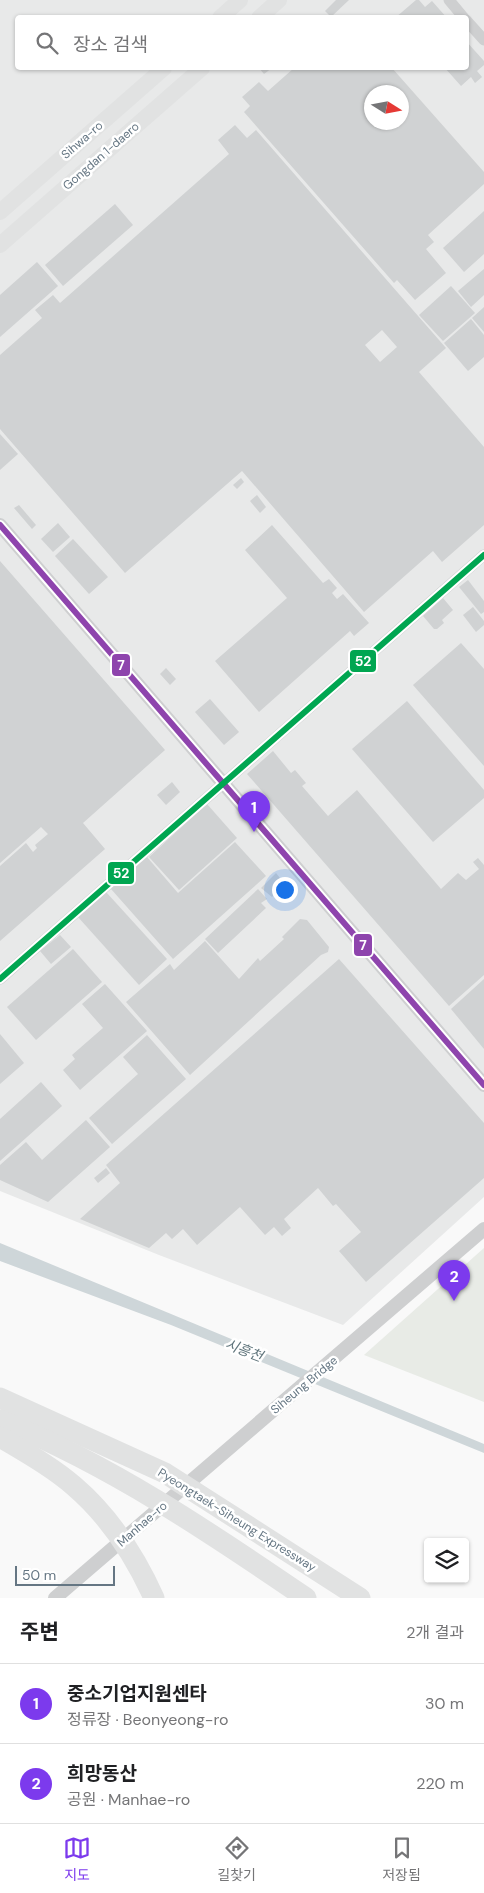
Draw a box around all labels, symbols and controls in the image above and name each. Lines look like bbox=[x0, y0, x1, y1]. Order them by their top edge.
search box bbox=[15, 15, 469, 70]
icon: search bbox=[33, 29, 61, 57]
text: 장소 검색 bbox=[73, 32, 148, 57]
north arrow bbox=[364, 85, 409, 130]
street label: Sihwa-ro bbox=[58, 118, 106, 162]
street label: Gongdan 1-daero bbox=[59, 118, 143, 194]
line badge: 52 bbox=[349, 649, 377, 673]
text: 52 bbox=[355, 652, 371, 670]
line badge: 7 bbox=[111, 653, 131, 677]
text: 7 bbox=[117, 656, 125, 674]
pin: 1 bbox=[238, 791, 270, 832]
line badge: 52 bbox=[107, 861, 135, 885]
text: 52 bbox=[113, 864, 129, 882]
your location bbox=[272, 877, 298, 903]
line badge: 7 bbox=[353, 933, 373, 957]
text: 7 bbox=[359, 936, 367, 954]
pin: 2 bbox=[438, 1260, 470, 1301]
water label: 시흥천 bbox=[223, 1335, 266, 1366]
street label: Siheung Bridge bbox=[267, 1352, 341, 1418]
street label: Pyeongtaek-Siheung Expressway bbox=[155, 1465, 319, 1576]
street label: Manhae-ro bbox=[114, 1498, 170, 1550]
map controls bbox=[424, 1538, 469, 1583]
button: layers bbox=[424, 1538, 469, 1583]
scale bar bbox=[15, 1563, 115, 1586]
text: 50 m bbox=[22, 1566, 56, 1584]
text: 주변 bbox=[20, 1618, 59, 1646]
text: 2개 결과 bbox=[406, 1622, 464, 1643]
text: 중소기업지원센타 bbox=[67, 1681, 207, 1706]
text: 1 bbox=[33, 1693, 39, 1714]
text: 30 m bbox=[425, 1693, 464, 1714]
text: 정류장 · Beonyeong-ro bbox=[67, 1709, 229, 1730]
text: 희망동산 bbox=[67, 1761, 137, 1786]
text: 2 bbox=[31, 1773, 41, 1794]
text: 220 m bbox=[416, 1773, 464, 1794]
text: 공원 · Manhae-ro bbox=[67, 1789, 190, 1810]
tab: 지도 bbox=[63, 1834, 91, 1884]
tab: 길찾기 bbox=[217, 1834, 256, 1884]
tab: 저장됨 bbox=[382, 1834, 421, 1884]

